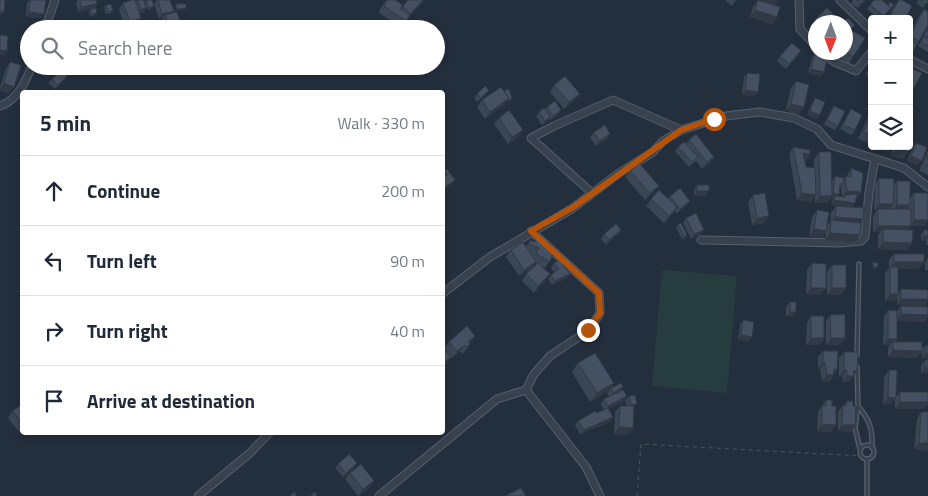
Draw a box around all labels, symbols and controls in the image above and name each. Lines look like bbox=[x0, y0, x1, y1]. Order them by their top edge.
north arrow bbox=[808, 15, 853, 60]
map controls bbox=[868, 15, 913, 150]
button: + bbox=[868, 15, 913, 60]
search box bbox=[20, 20, 445, 75]
text: Search here bbox=[78, 33, 172, 62]
icon: search bbox=[38, 34, 66, 62]
button: − bbox=[868, 60, 913, 105]
button: layers bbox=[868, 105, 913, 150]
text: 5 min bbox=[40, 107, 91, 139]
route start bbox=[703, 108, 726, 131]
text: Walk · 330 m bbox=[337, 111, 425, 135]
text: Continue bbox=[87, 176, 160, 205]
icon: ahead bbox=[40, 177, 68, 205]
text: 200 m bbox=[381, 179, 425, 203]
text: Turn left bbox=[87, 246, 157, 275]
icon: left bbox=[40, 247, 68, 275]
text: 90 m bbox=[390, 249, 425, 273]
text: Turn right bbox=[87, 316, 168, 345]
icon: right bbox=[40, 317, 68, 345]
text: 40 m bbox=[390, 319, 425, 343]
route end bbox=[577, 319, 600, 342]
text: Arrive at destination bbox=[87, 386, 255, 415]
icon: arrive bbox=[40, 387, 68, 415]

